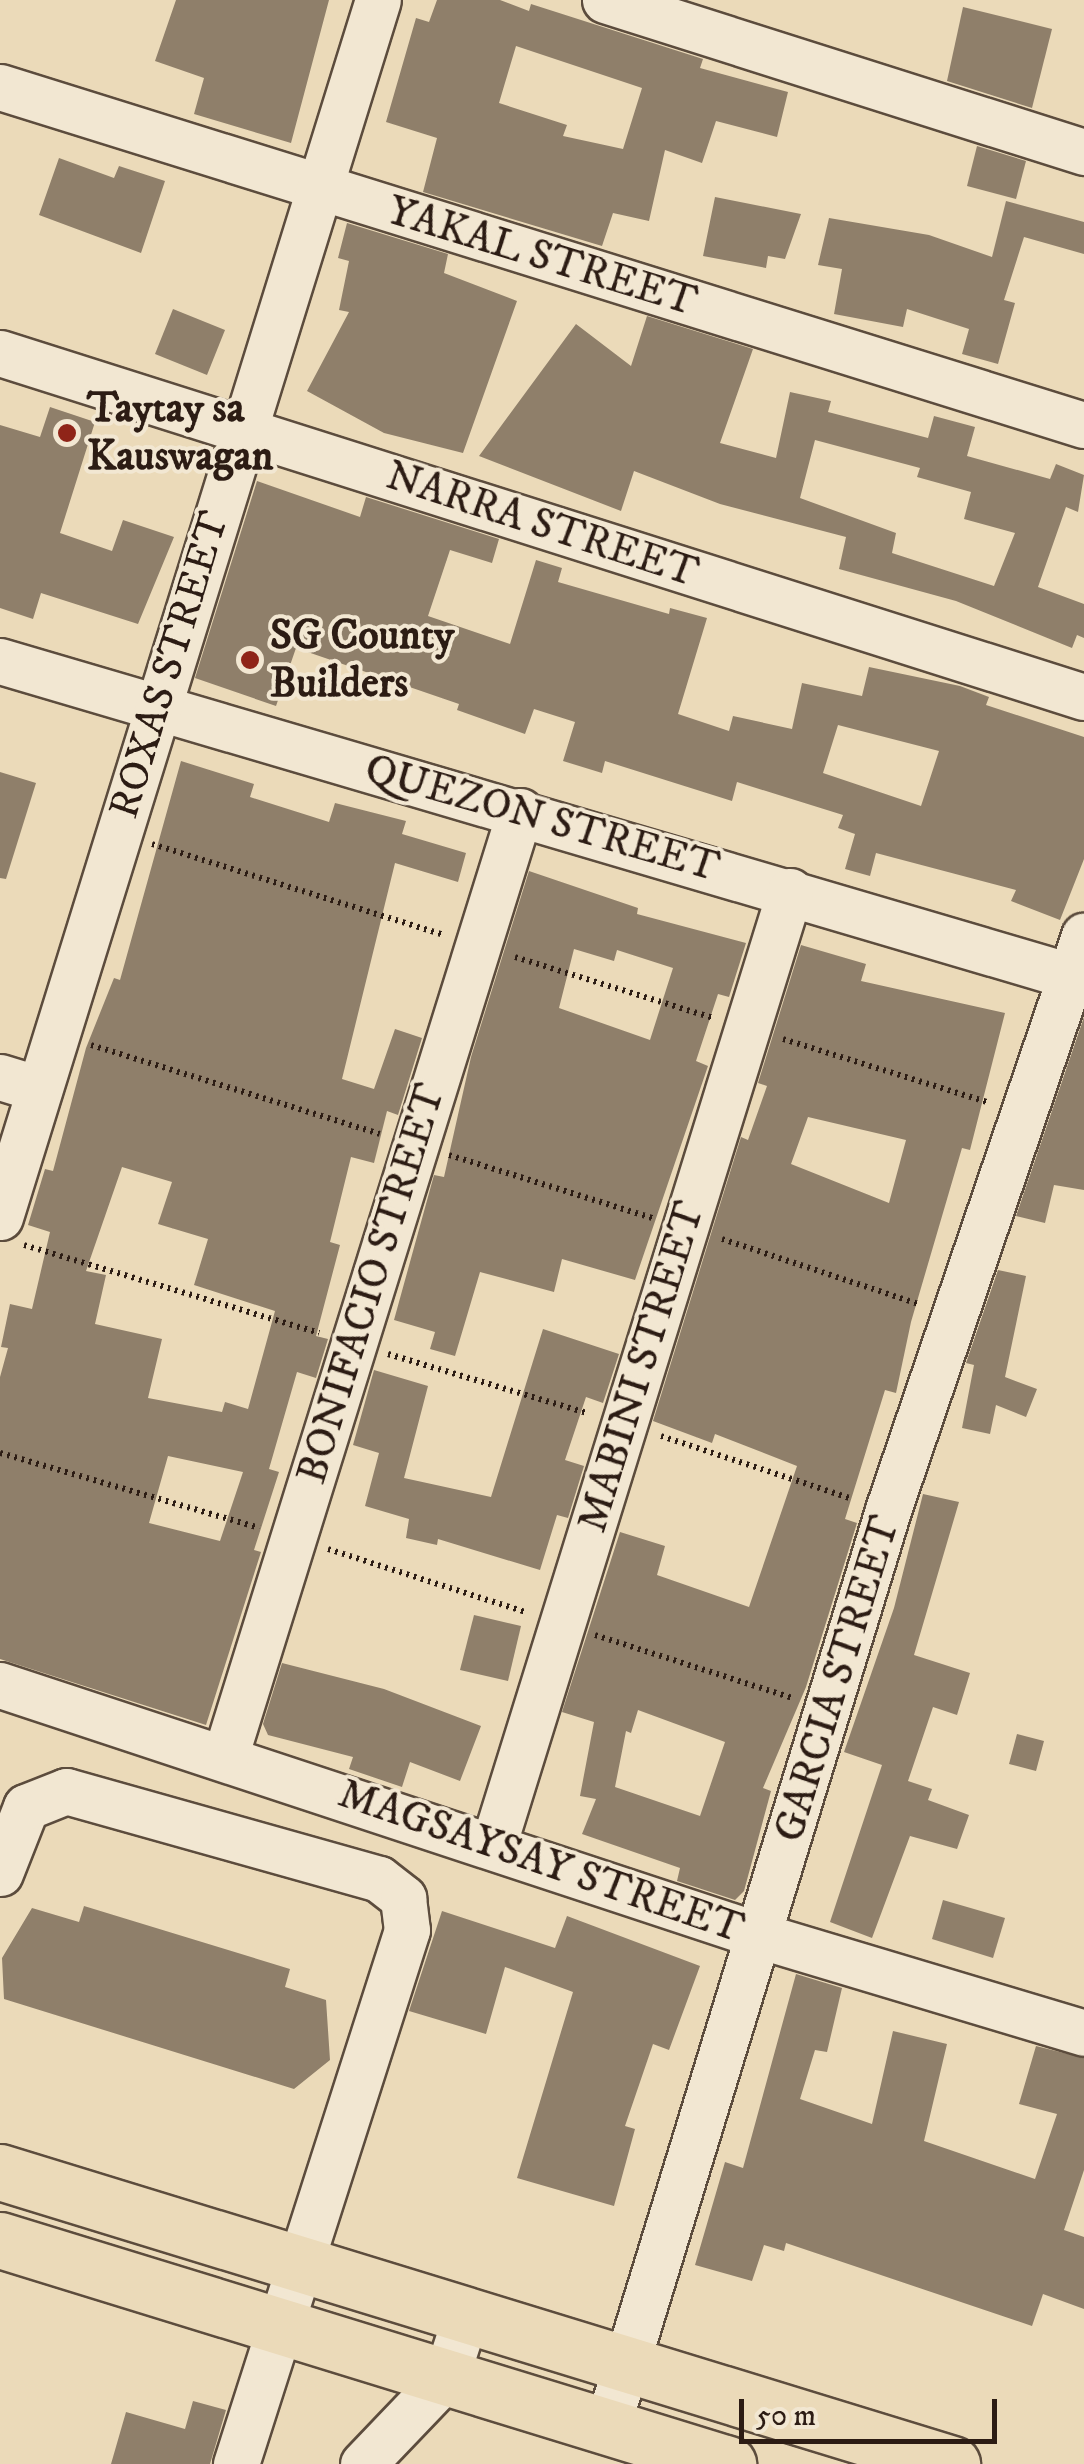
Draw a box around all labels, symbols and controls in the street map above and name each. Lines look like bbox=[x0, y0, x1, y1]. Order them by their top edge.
street label: YAKAL STREET bbox=[381, 186, 703, 328]
place label: Taytay sa Kauswagan bbox=[87, 384, 274, 482]
marker: Taytay sa Kauswagan bbox=[56, 422, 78, 444]
street label: NARRA STREET bbox=[380, 451, 704, 599]
street label: ROXAS STREET bbox=[99, 506, 241, 824]
place label: SG County Builders bbox=[270, 611, 454, 710]
marker: SG County Builders bbox=[239, 649, 261, 671]
street label: QUEZON STREET bbox=[359, 744, 725, 894]
street label: BONIFACIO STREET bbox=[287, 1078, 457, 1490]
street label: MABINI STREET bbox=[568, 1196, 716, 1538]
street label: GARCIA STREET bbox=[765, 1510, 911, 1848]
street label: MAGSAYSAY STREET bbox=[332, 1769, 750, 1955]
scale bar bbox=[744, 2379, 1002, 2441]
text: 50 m bbox=[756, 2398, 816, 2435]

